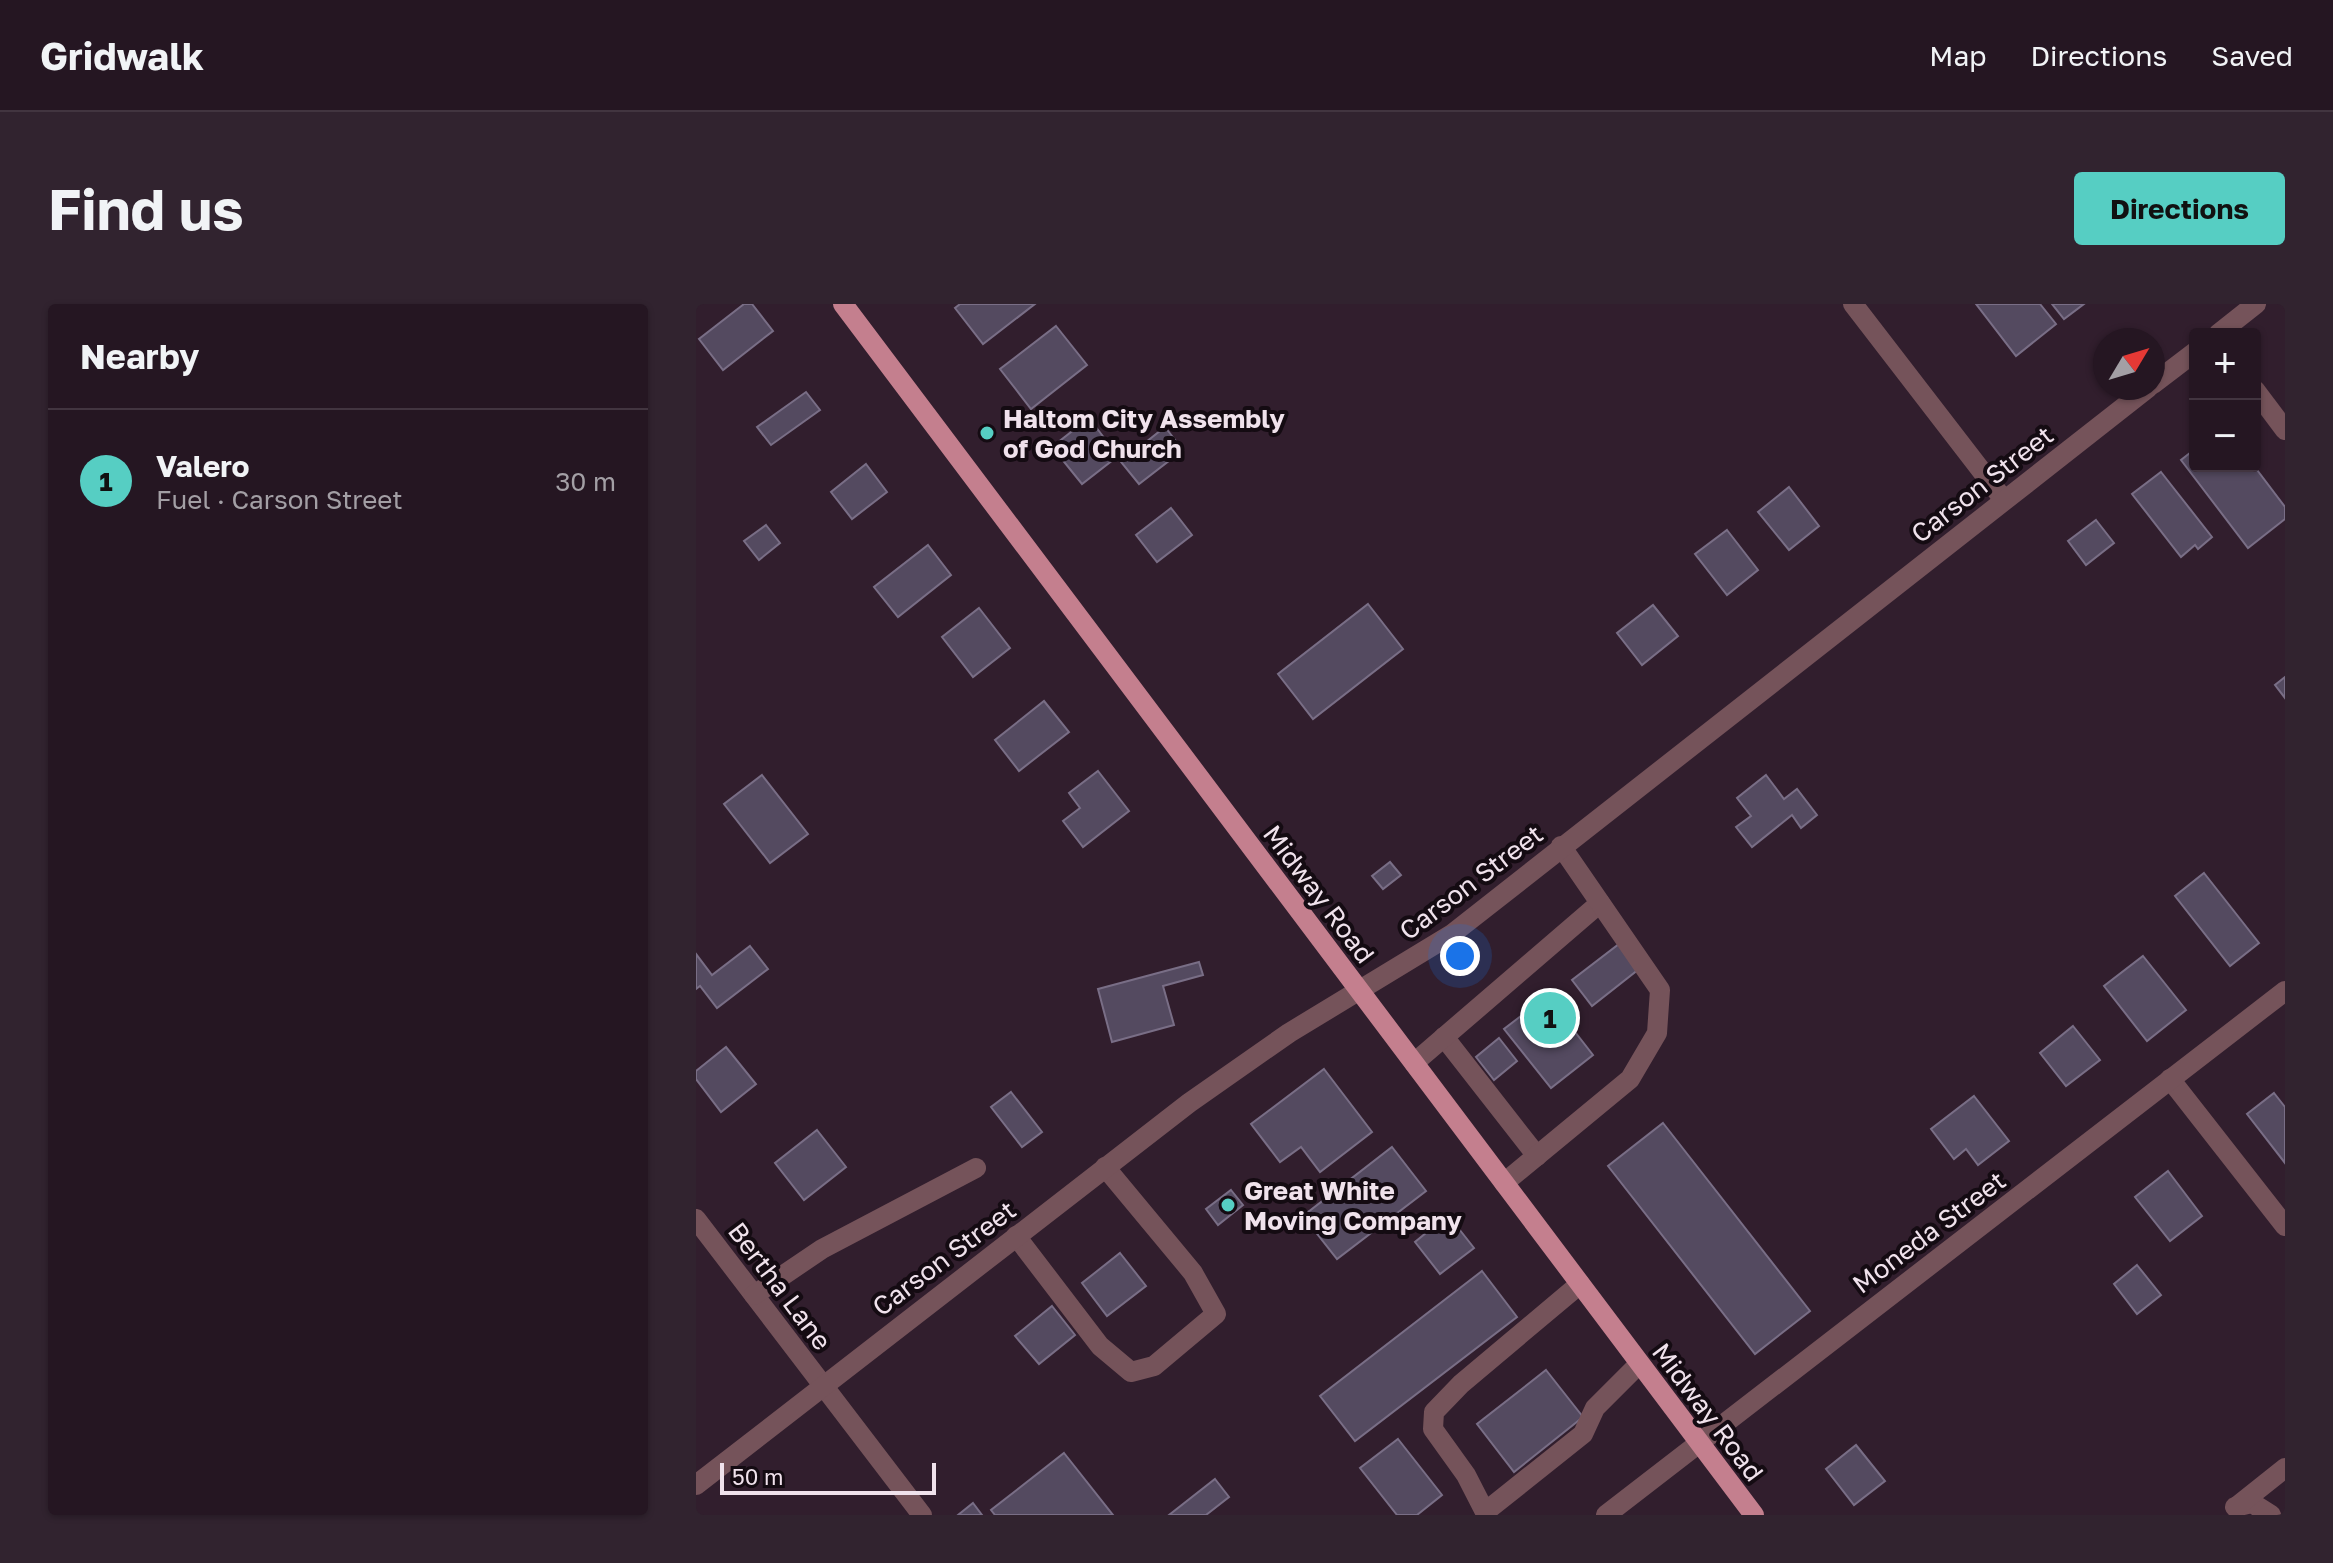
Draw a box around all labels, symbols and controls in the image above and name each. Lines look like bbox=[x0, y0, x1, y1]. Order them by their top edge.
text: Gridwalk bbox=[40, 33, 204, 78]
text: Map bbox=[1929, 39, 1986, 72]
text: Directions bbox=[2030, 39, 2167, 72]
text: Saved bbox=[2211, 39, 2293, 72]
button: Directions bbox=[2074, 172, 2285, 245]
text: Find us bbox=[48, 175, 244, 242]
north arrow bbox=[2093, 328, 2165, 400]
map controls bbox=[2189, 328, 2261, 472]
button: + bbox=[2189, 328, 2261, 400]
text: Nearby bbox=[80, 336, 200, 376]
button: − bbox=[2189, 400, 2261, 472]
place label: Haltom City Assembly of God Church bbox=[1003, 403, 1285, 464]
street label: Carson Street bbox=[1905, 419, 2059, 549]
marker: Haltom City Assembly of God Church bbox=[978, 424, 996, 442]
text: Valero bbox=[156, 448, 250, 484]
text: 1 bbox=[99, 466, 113, 497]
text: 30 m bbox=[555, 466, 616, 497]
text: Fuel · Carson Street bbox=[156, 484, 403, 515]
street label: Carson Street bbox=[1393, 818, 1549, 946]
street label: Midway Road bbox=[1257, 819, 1381, 969]
your location bbox=[1440, 936, 1480, 976]
pin: 1 bbox=[1524, 988, 1576, 1048]
street label: Moneda Street bbox=[1847, 1165, 2011, 1299]
place label: Great White Moving Company bbox=[1244, 1175, 1462, 1236]
street label: Carson Street bbox=[866, 1194, 1022, 1322]
marker: Great White Moving Company bbox=[1219, 1196, 1237, 1214]
street label: Bertha Lane bbox=[722, 1216, 838, 1356]
street label: Midway Road bbox=[1646, 1337, 1770, 1487]
scale bar bbox=[720, 1459, 936, 1495]
text: 50 m bbox=[732, 1463, 783, 1490]

